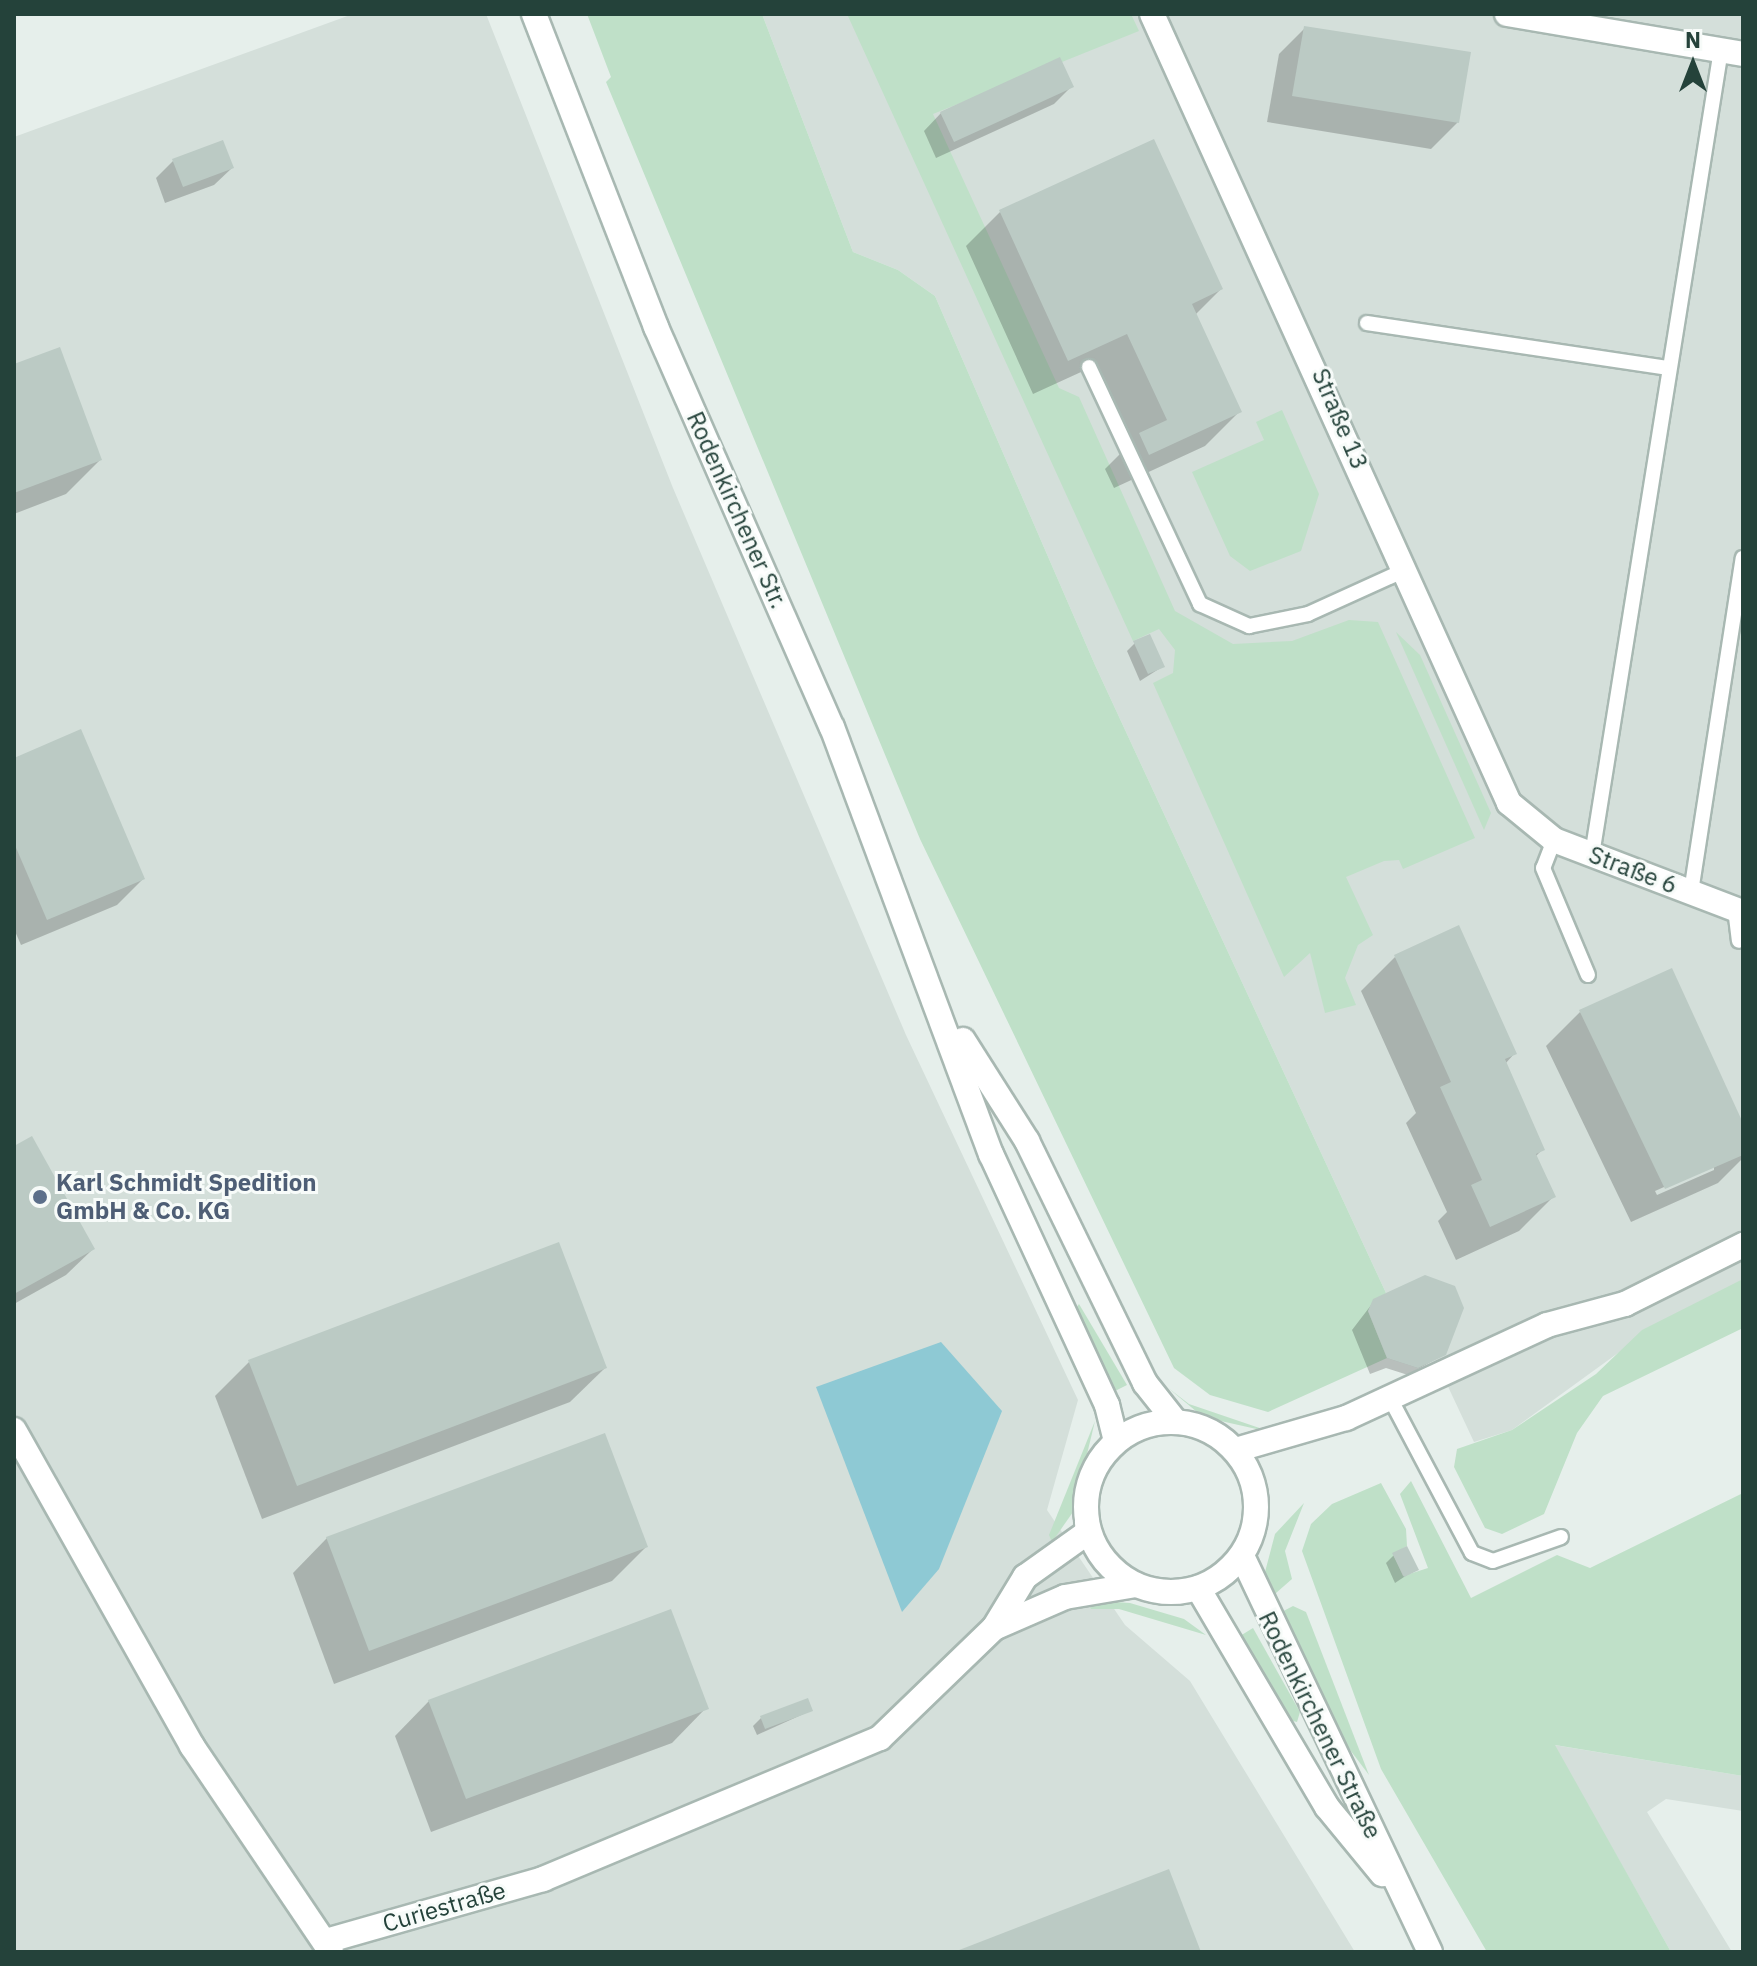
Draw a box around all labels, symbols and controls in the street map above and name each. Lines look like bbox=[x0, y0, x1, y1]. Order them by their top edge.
north arrow bbox=[1653, 24, 1733, 104]
text: N bbox=[1685, 25, 1701, 54]
street label: Straße 13 bbox=[1306, 364, 1374, 474]
street label: Rodenkirchener Str. bbox=[681, 407, 793, 613]
street label: Straße 6 bbox=[1585, 840, 1681, 900]
place label: Karl Schmidt Spedition GmbH & Co. KG bbox=[56, 1169, 317, 1225]
marker: Karl Schmidt Spedition GmbH & Co. KG bbox=[31, 1188, 49, 1206]
street label: Rodenkirchener Straße bbox=[1252, 1607, 1388, 1843]
street label: Curiestraße bbox=[379, 1876, 509, 1938]

